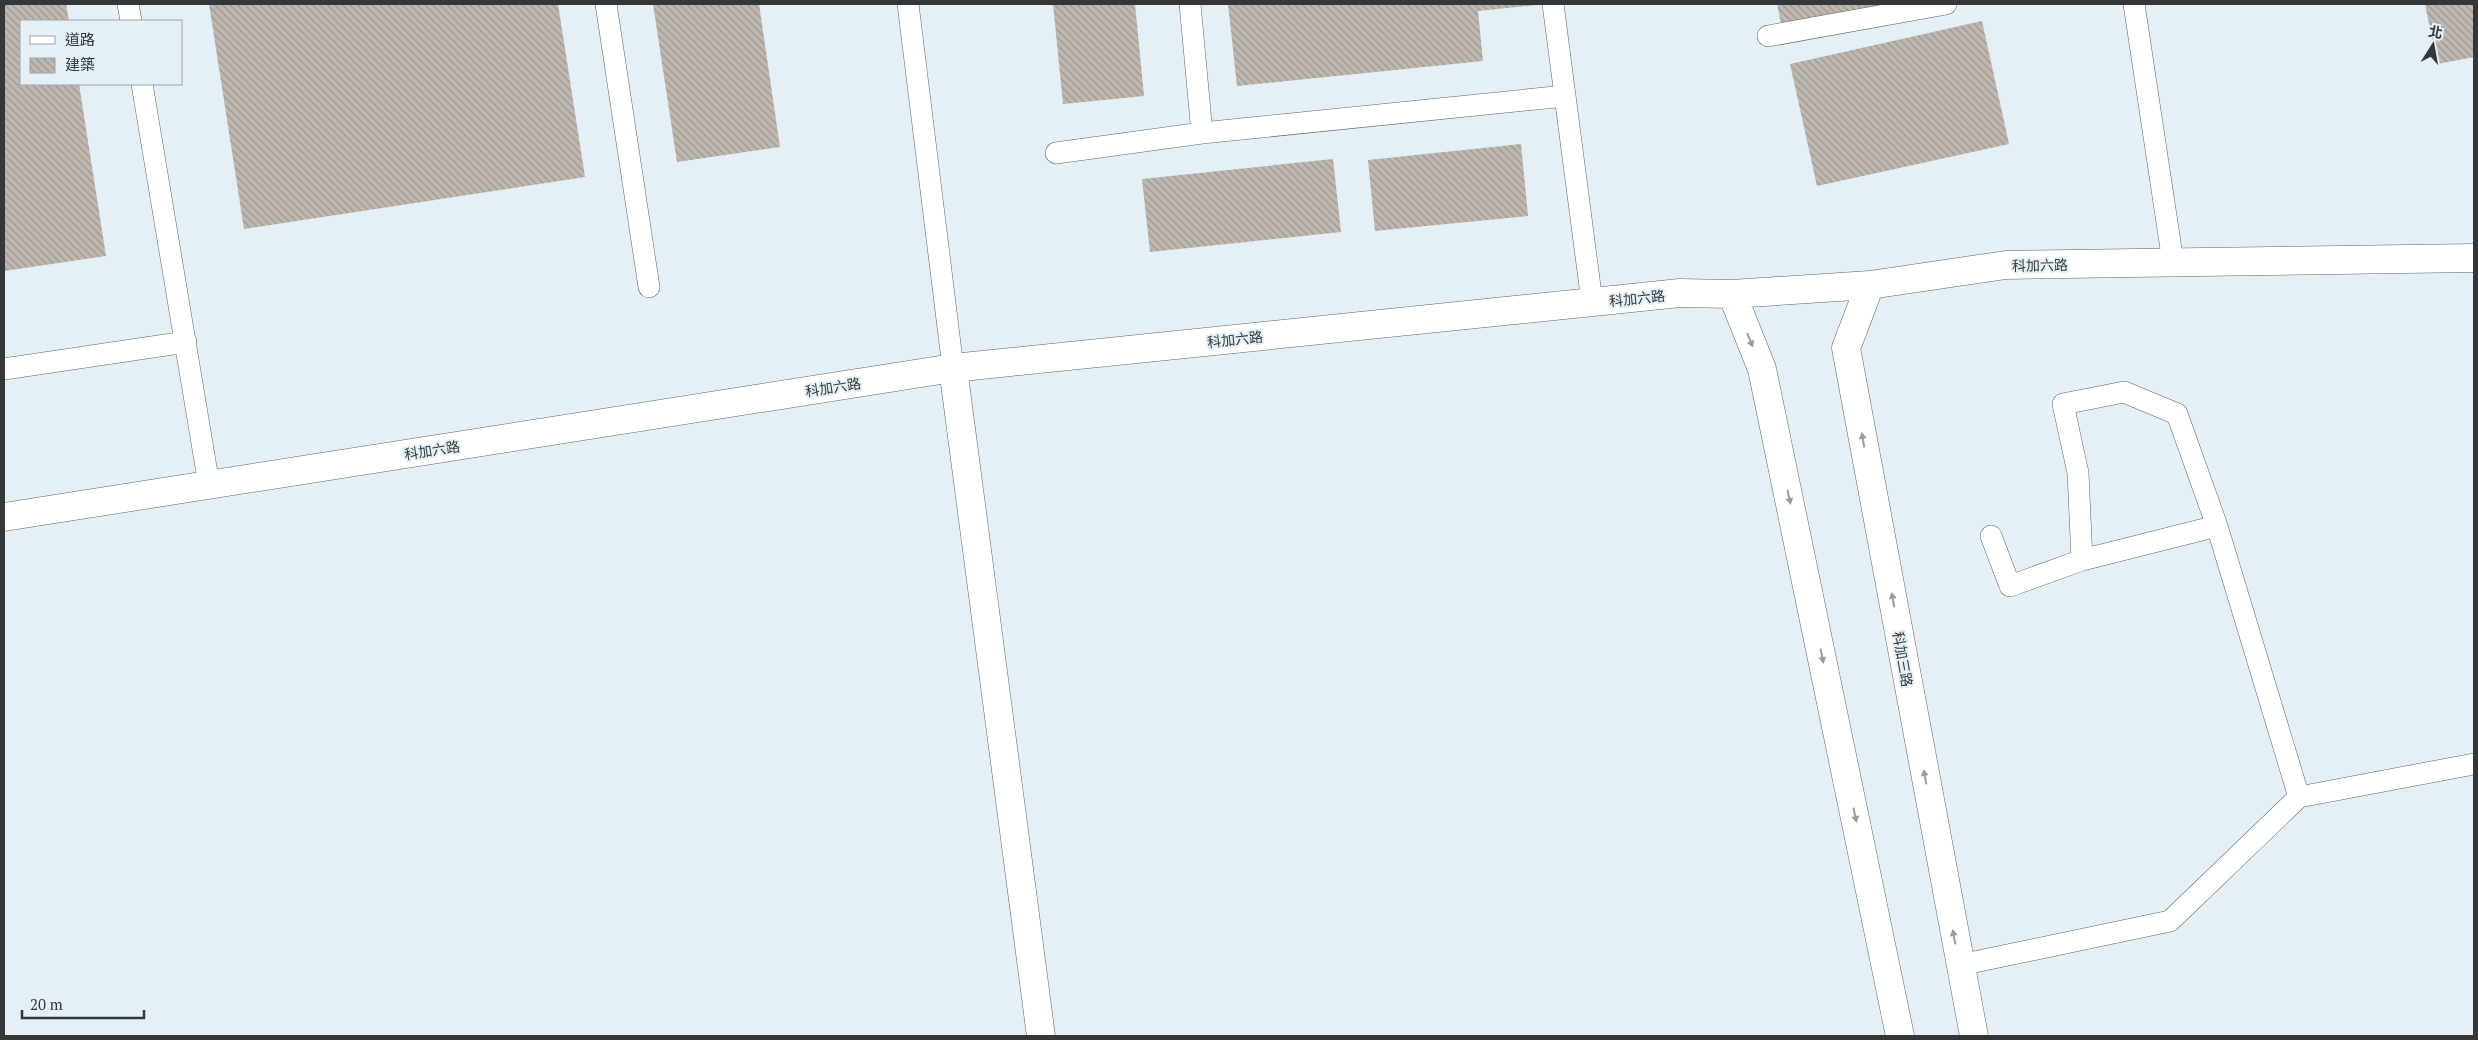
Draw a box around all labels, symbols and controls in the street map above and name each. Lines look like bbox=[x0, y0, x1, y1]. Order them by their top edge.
legend bbox=[20, 20, 182, 85]
north arrow bbox=[2408, 20, 2458, 70]
text: 北 bbox=[2427, 21, 2444, 42]
text: 道路 bbox=[65, 29, 95, 49]
text: 建築 bbox=[65, 54, 95, 74]
street label: 科加六路 bbox=[2012, 255, 2068, 275]
street label: 科加六路 bbox=[1608, 286, 1666, 310]
street label: 科加六路 bbox=[1206, 327, 1264, 351]
one-way arrow bbox=[1747, 333, 1755, 347]
street label: 科加六路 bbox=[804, 373, 862, 401]
one-way arrow bbox=[1859, 432, 1867, 448]
street label: 科加六路 bbox=[403, 436, 461, 464]
one-way arrow bbox=[1785, 490, 1793, 506]
one-way arrow bbox=[1888, 592, 1896, 608]
street label: 科加三路 bbox=[1889, 630, 1917, 688]
one-way arrow bbox=[1818, 649, 1826, 665]
one-way arrow bbox=[1921, 769, 1929, 785]
one-way arrow bbox=[1851, 808, 1859, 824]
one-way arrow bbox=[1950, 929, 1958, 945]
scale bar bbox=[22, 988, 145, 1020]
text: 20 m bbox=[30, 994, 63, 1014]

